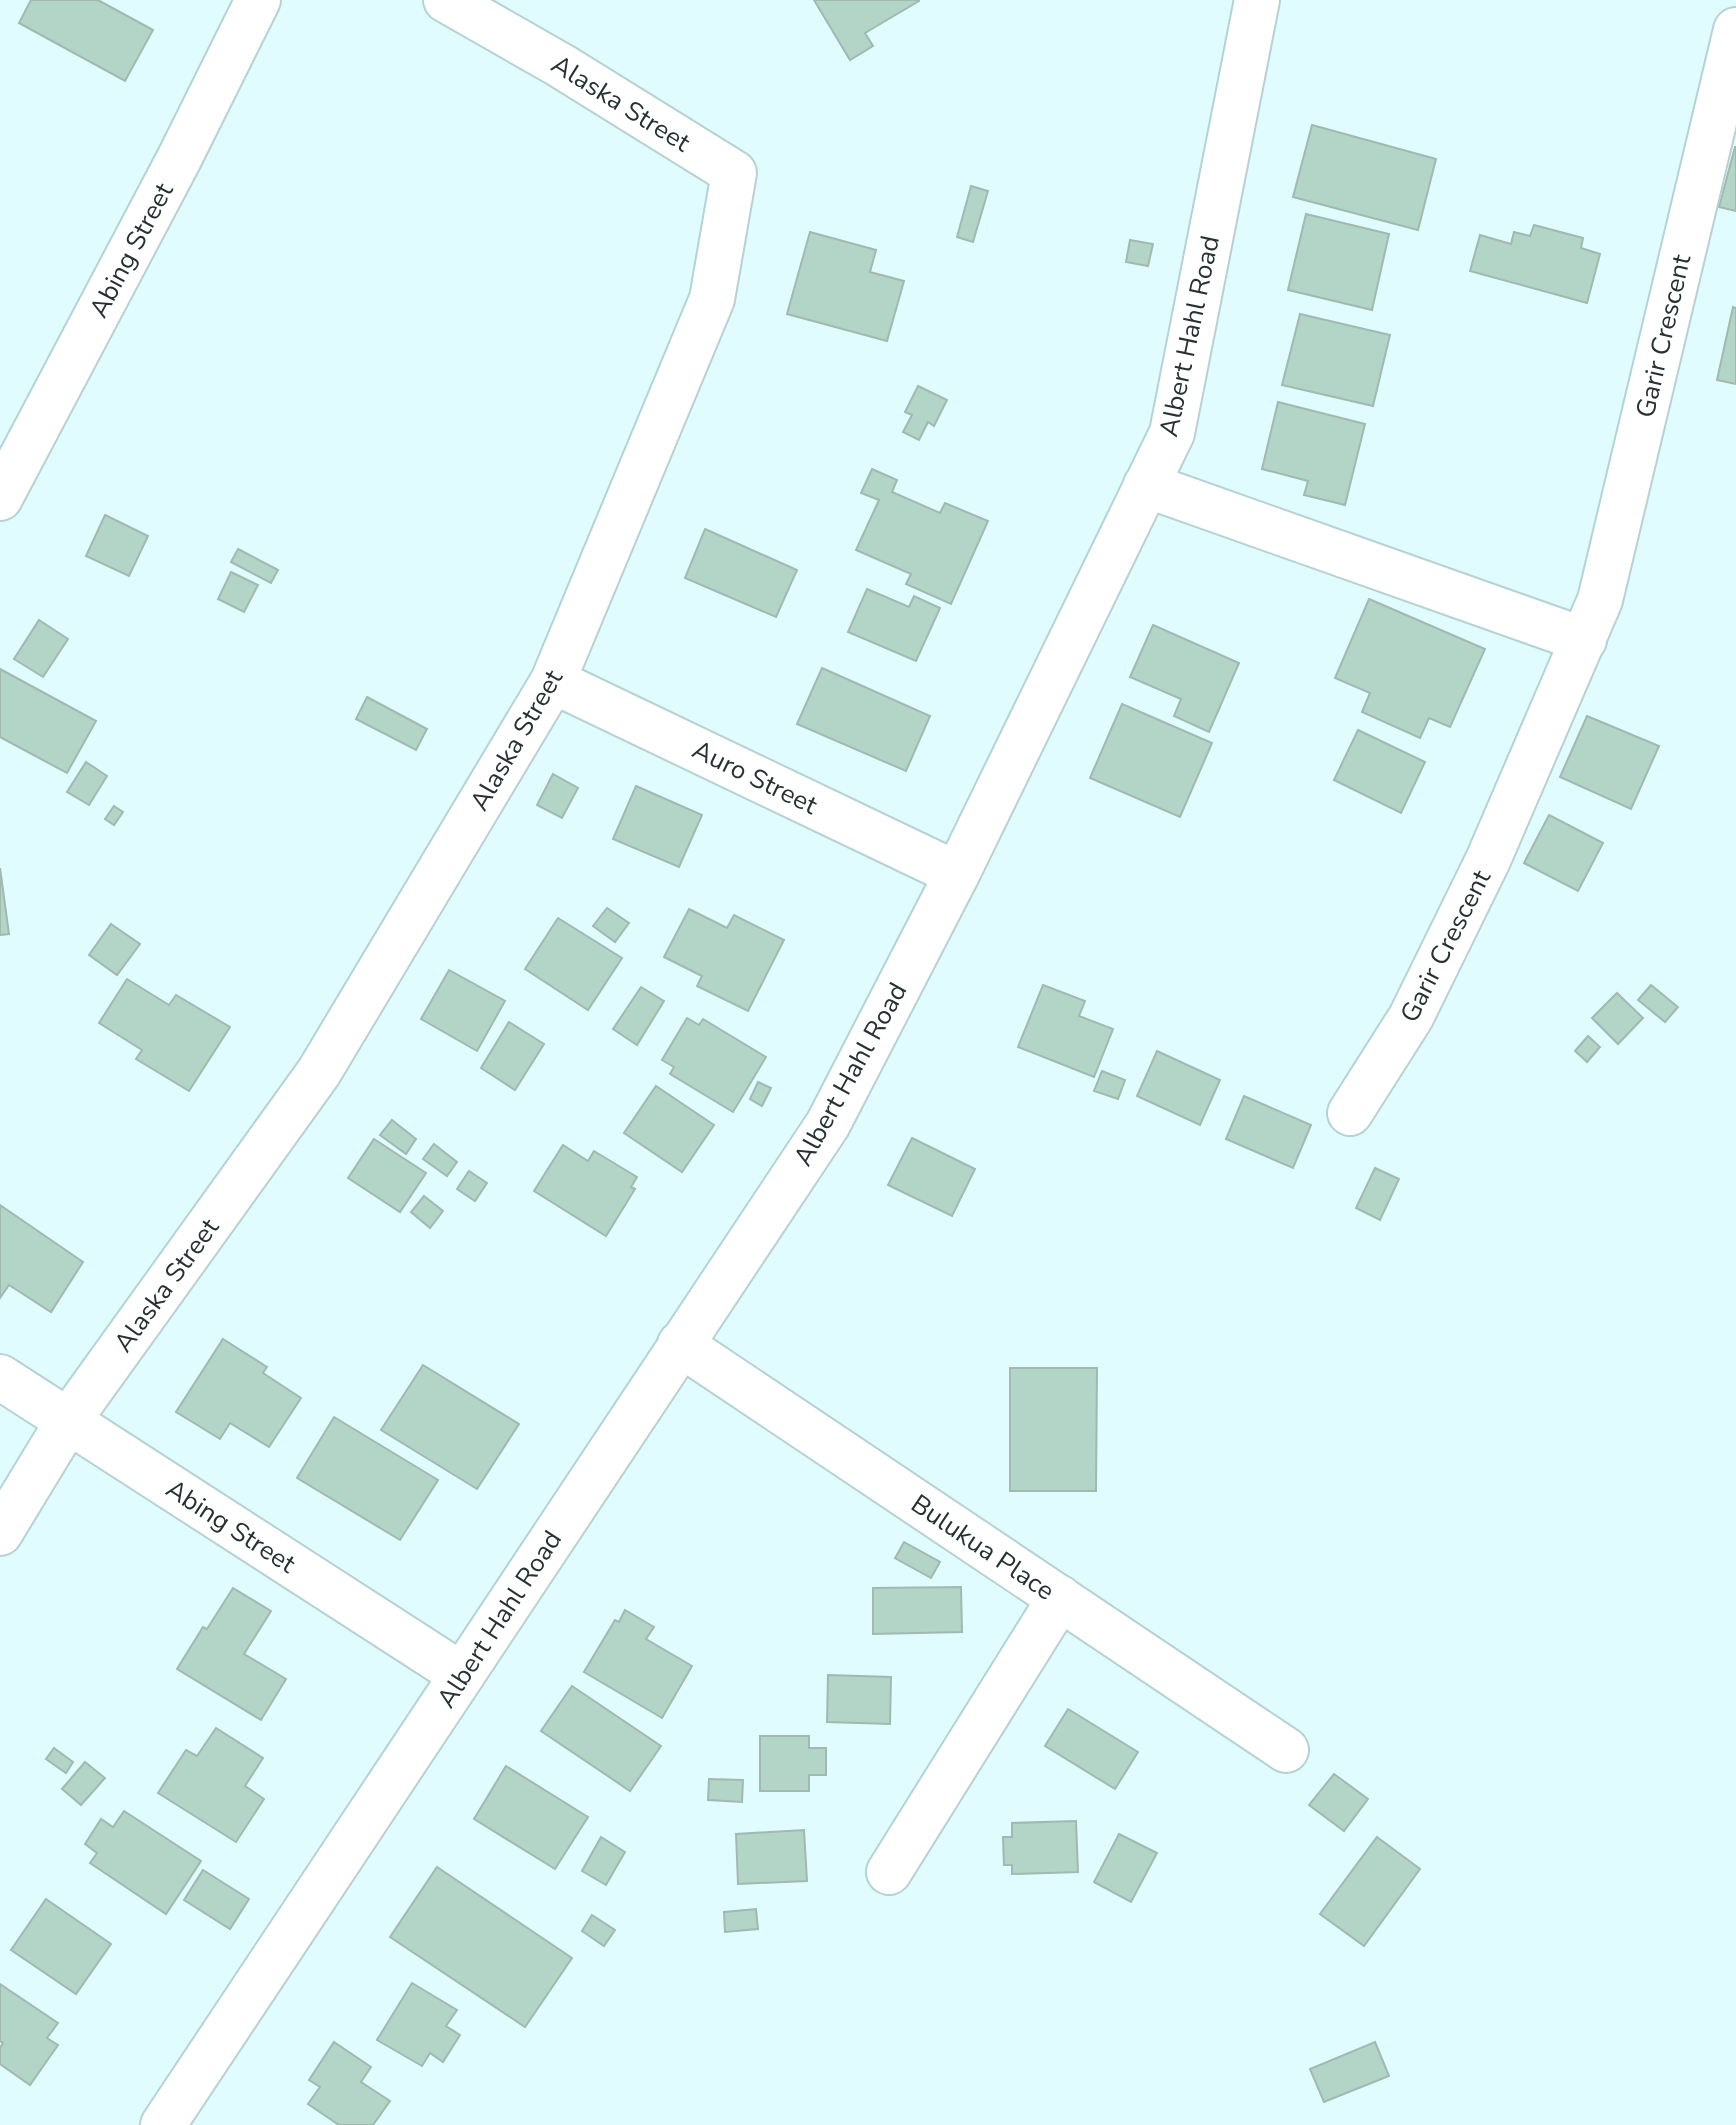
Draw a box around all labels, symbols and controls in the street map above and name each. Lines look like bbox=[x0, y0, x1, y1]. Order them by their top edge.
street label: Alaska Street bbox=[545, 47, 697, 160]
street label: Abing Street bbox=[81, 176, 182, 324]
street label: Albert Hahl Road bbox=[1151, 232, 1228, 440]
street label: Garir Crescent bbox=[1628, 250, 1699, 421]
street label: Alaska Street bbox=[462, 663, 571, 817]
street label: Auro Street bbox=[687, 732, 824, 823]
street label: Garir Crescent bbox=[1392, 863, 1499, 1028]
street label: Albert Hahl Road bbox=[786, 976, 915, 1172]
street label: Alaska Street bbox=[106, 1211, 227, 1359]
street label: Abing Street bbox=[159, 1471, 303, 1582]
street label: Bulukua Place bbox=[904, 1486, 1061, 1608]
street label: Albert Hahl Road bbox=[429, 1524, 570, 1715]

